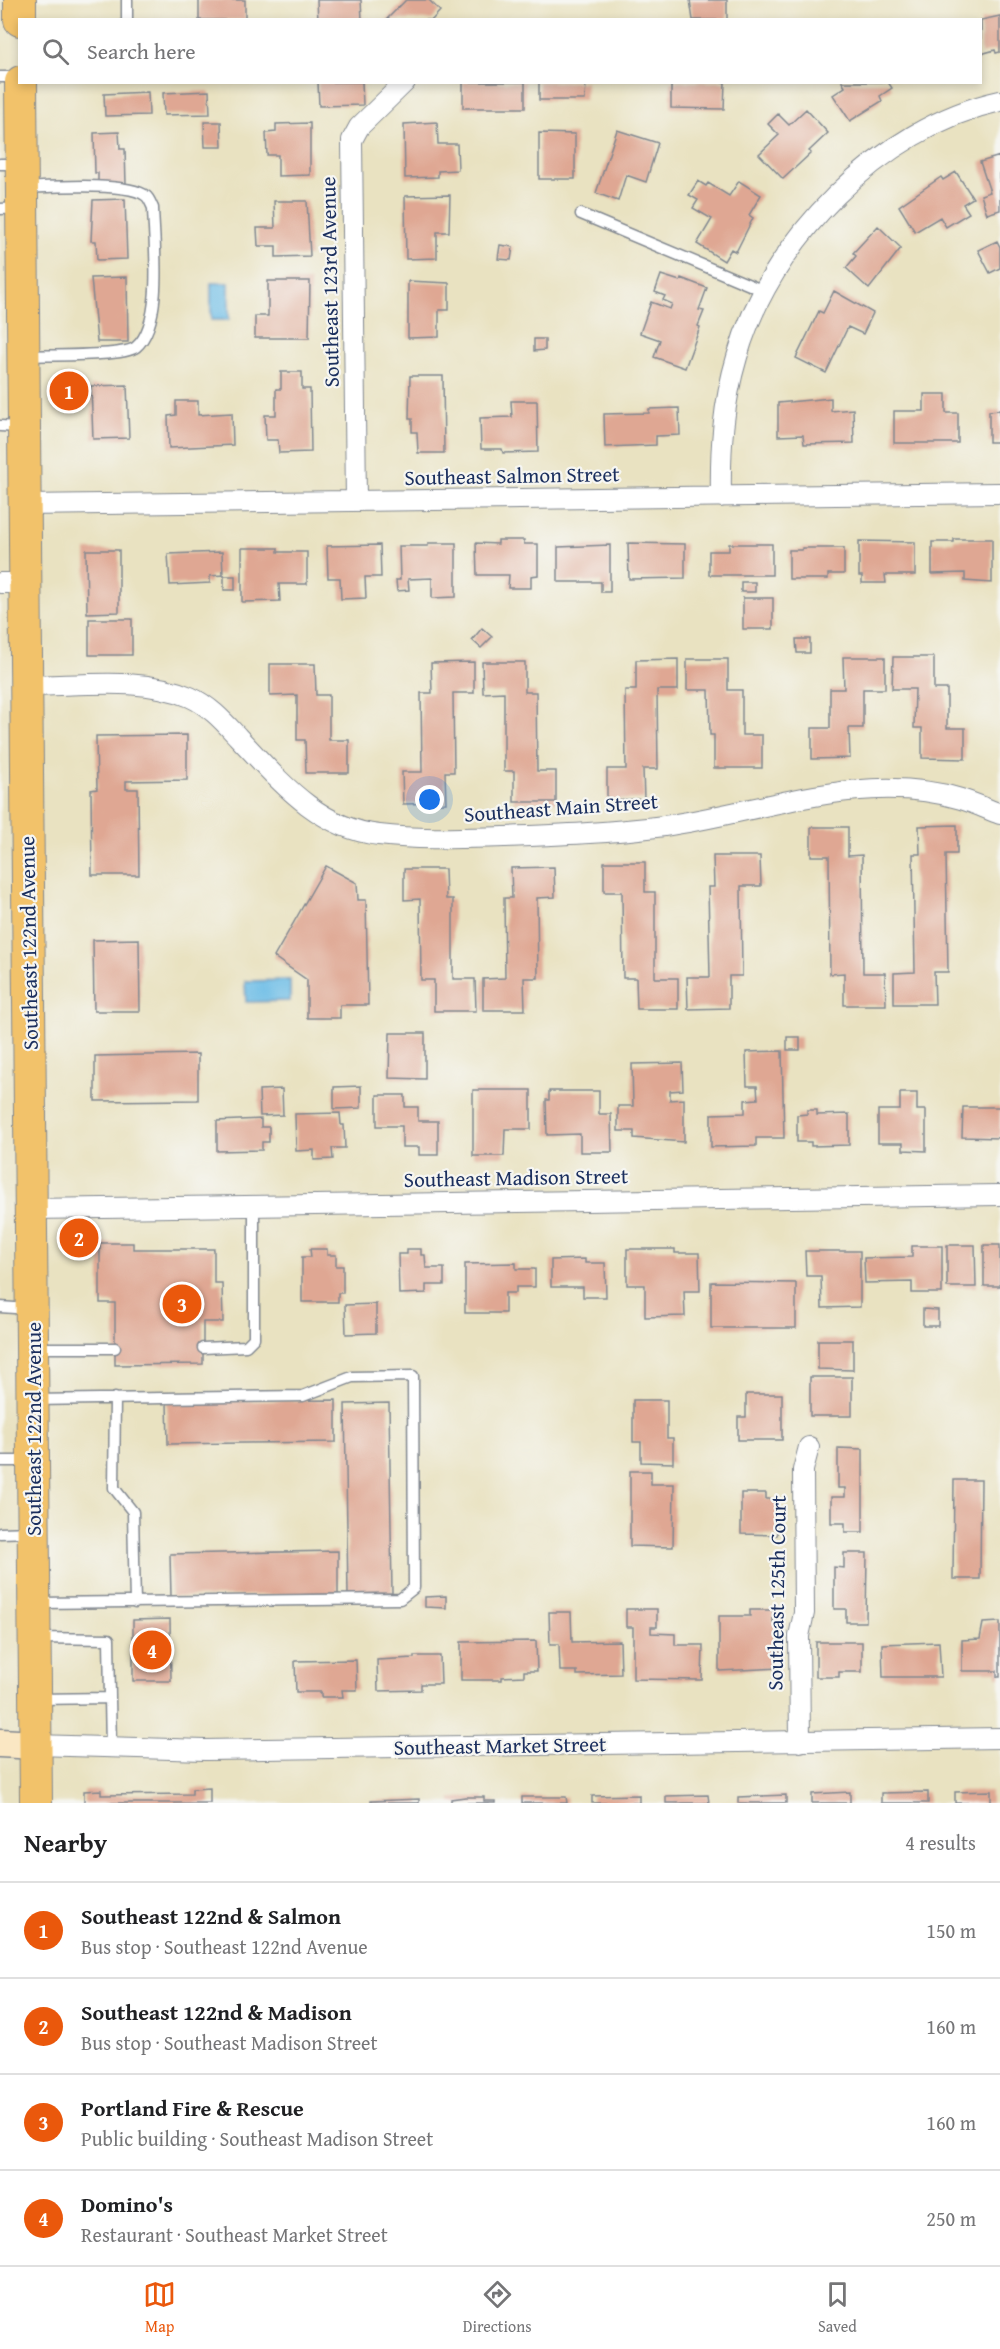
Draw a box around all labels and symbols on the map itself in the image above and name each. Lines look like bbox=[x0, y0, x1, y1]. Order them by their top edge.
street label: Southeast 123rd Avenue bbox=[312, 176, 347, 388]
pin: 1 bbox=[50, 368, 88, 414]
street label: Southeast Salmon Street bbox=[404, 458, 620, 493]
your location bbox=[415, 785, 444, 814]
street label: Southeast Main Street bbox=[463, 785, 660, 830]
street label: Southeast 122nd Avenue bbox=[11, 836, 46, 1050]
street label: Southeast Madison Street bbox=[403, 1160, 629, 1195]
pin: 2 bbox=[60, 1216, 98, 1260]
pin: 3 bbox=[162, 1282, 201, 1326]
street label: Southeast 122nd Avenue bbox=[18, 1322, 49, 1536]
street label: Southeast 125th Court bbox=[759, 1494, 794, 1691]
pin: 4 bbox=[132, 1628, 172, 1672]
street label: Southeast Market Street bbox=[393, 1728, 607, 1763]

